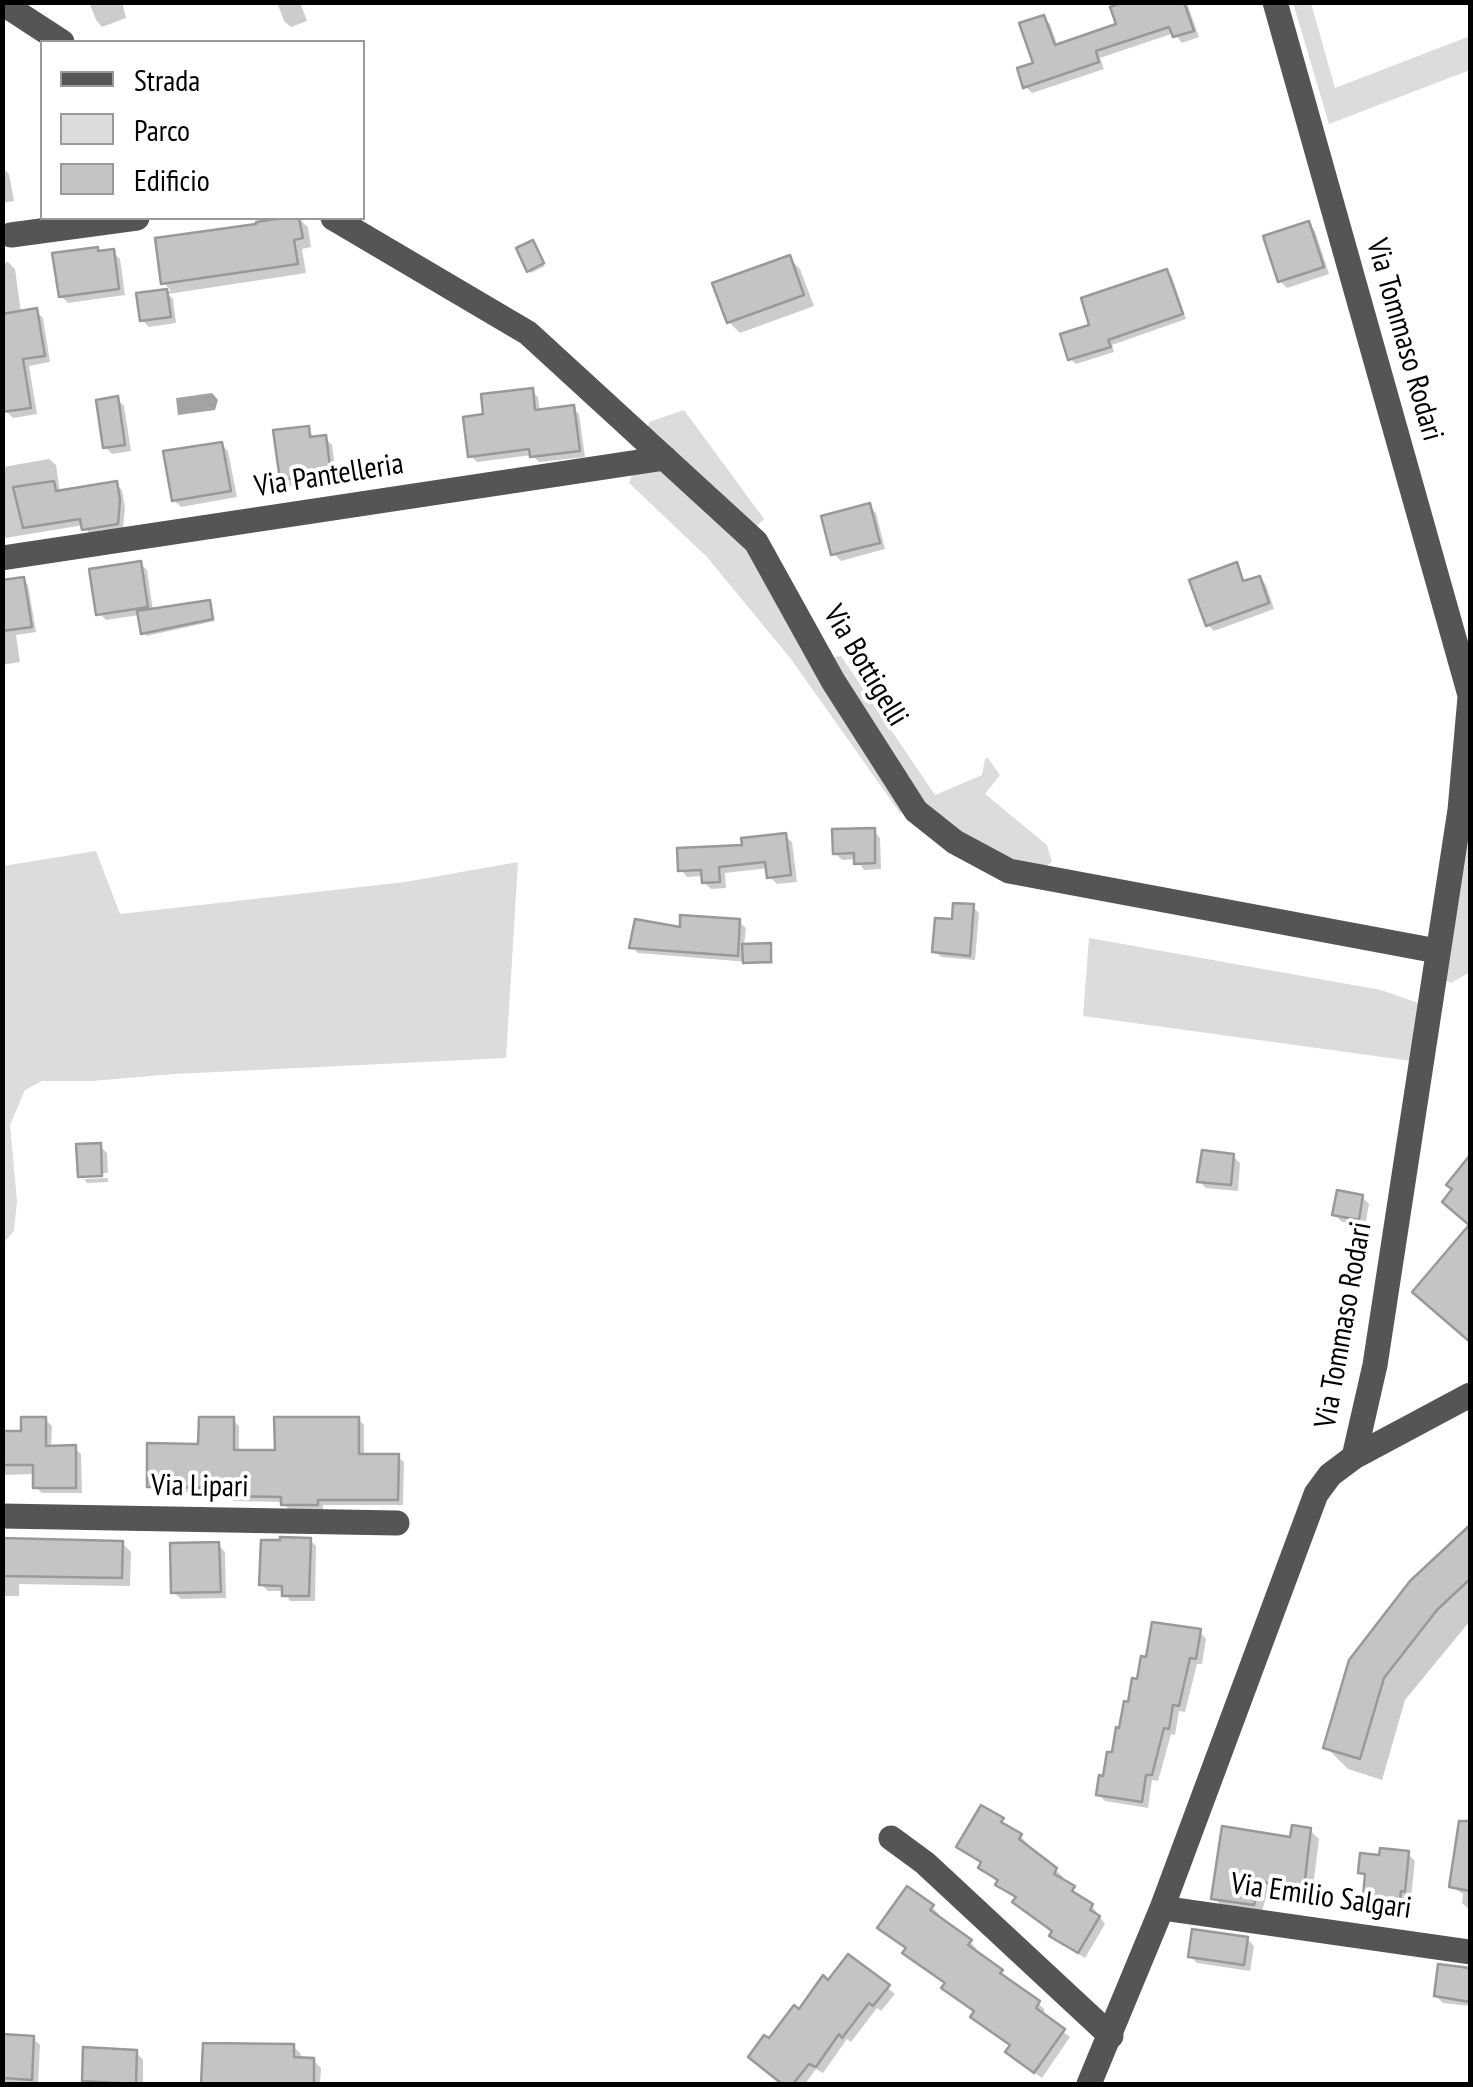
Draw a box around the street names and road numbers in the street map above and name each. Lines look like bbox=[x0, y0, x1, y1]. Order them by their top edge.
street label: Via Tommaso Rodari bbox=[1358, 235, 1450, 445]
street label: Via Pantelleria bbox=[252, 446, 406, 506]
street label: Via Bottigelli bbox=[815, 599, 915, 733]
street label: Via Tommaso Rodari bbox=[1308, 1219, 1380, 1431]
street label: Via Lipari bbox=[151, 1468, 249, 1506]
street label: Via Emilio Salgari bbox=[1228, 1867, 1414, 1927]

